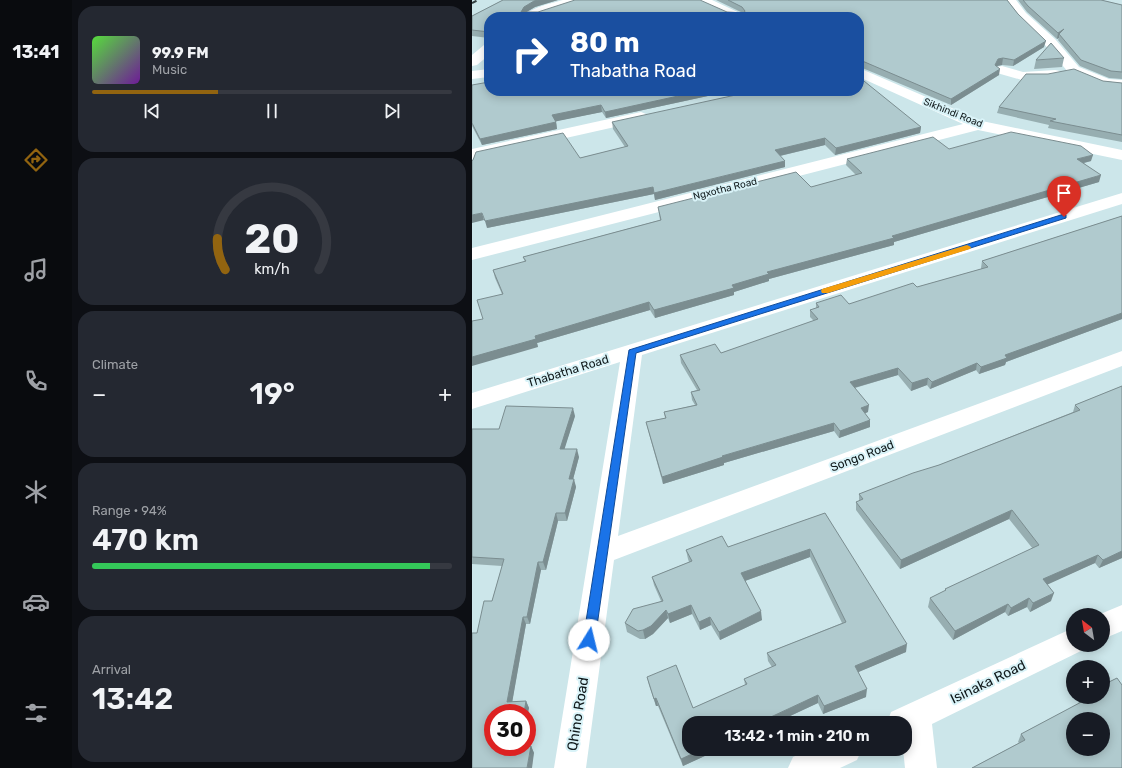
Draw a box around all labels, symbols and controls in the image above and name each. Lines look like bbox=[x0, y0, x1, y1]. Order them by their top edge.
text: 80 m bbox=[570, 26, 640, 59]
icon: right bbox=[504, 28, 556, 80]
text: 13:41 bbox=[13, 41, 59, 63]
text: 99.9 FM bbox=[152, 44, 209, 62]
text: Thabatha Road bbox=[570, 60, 697, 82]
text: Music bbox=[152, 62, 187, 77]
street label: Sikhindi Road bbox=[922, 96, 984, 130]
icon: previous bbox=[141, 100, 163, 122]
icon: pause bbox=[261, 100, 283, 122]
icon: next bbox=[381, 100, 403, 122]
icon: directions bbox=[22, 146, 50, 174]
street label: Ngxotha Road bbox=[692, 175, 758, 203]
pin bbox=[1047, 176, 1081, 217]
icon: arrive bbox=[1053, 182, 1075, 204]
text: 20 bbox=[244, 213, 300, 262]
icon: music bbox=[22, 256, 50, 284]
text: km/h bbox=[254, 260, 290, 277]
street label: Thabatha Road bbox=[526, 352, 610, 390]
text: Climate bbox=[92, 357, 138, 372]
icon: phone bbox=[22, 367, 50, 395]
text: 19° bbox=[250, 376, 295, 412]
text: − bbox=[92, 381, 106, 408]
text: + bbox=[438, 381, 452, 408]
street label: Songo Road bbox=[828, 437, 896, 475]
icon: climate bbox=[22, 478, 50, 506]
text: Range · 94% bbox=[92, 503, 167, 518]
text: 470 km bbox=[92, 522, 199, 558]
icon: car bbox=[22, 588, 50, 616]
north arrow bbox=[1066, 608, 1110, 652]
map controls bbox=[1066, 608, 1110, 756]
position arrow bbox=[568, 619, 610, 661]
street label: Isinaka Road bbox=[947, 656, 1029, 708]
button: + bbox=[1066, 660, 1110, 704]
text: Arrival bbox=[92, 662, 131, 677]
street label: Qhino Road bbox=[564, 676, 592, 752]
text: 13:42 bbox=[92, 681, 173, 717]
icon: filters bbox=[22, 699, 50, 727]
speed limit sign: 30 bbox=[484, 704, 536, 756]
button: − bbox=[1066, 712, 1110, 756]
text: 13:42 · 1 min · 210 m bbox=[724, 727, 870, 745]

